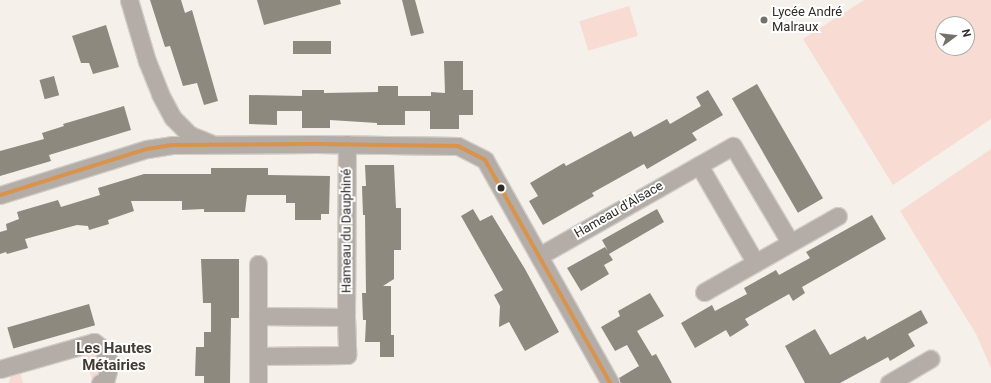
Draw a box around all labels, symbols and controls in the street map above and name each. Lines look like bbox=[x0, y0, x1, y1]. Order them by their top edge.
place label: Lycée André Malraux bbox=[772, 5, 842, 36]
marker: Lycée André Malraux bbox=[759, 15, 769, 25]
north arrow bbox=[935, 16, 975, 56]
text: N bbox=[959, 28, 973, 38]
street label: Hameau du Dauphiné bbox=[339, 169, 355, 293]
street label: Hameau d'Alsace bbox=[572, 178, 666, 242]
unlabelled marker bbox=[496, 183, 506, 193]
district label: Les Hautes Métairies bbox=[76, 339, 152, 374]

